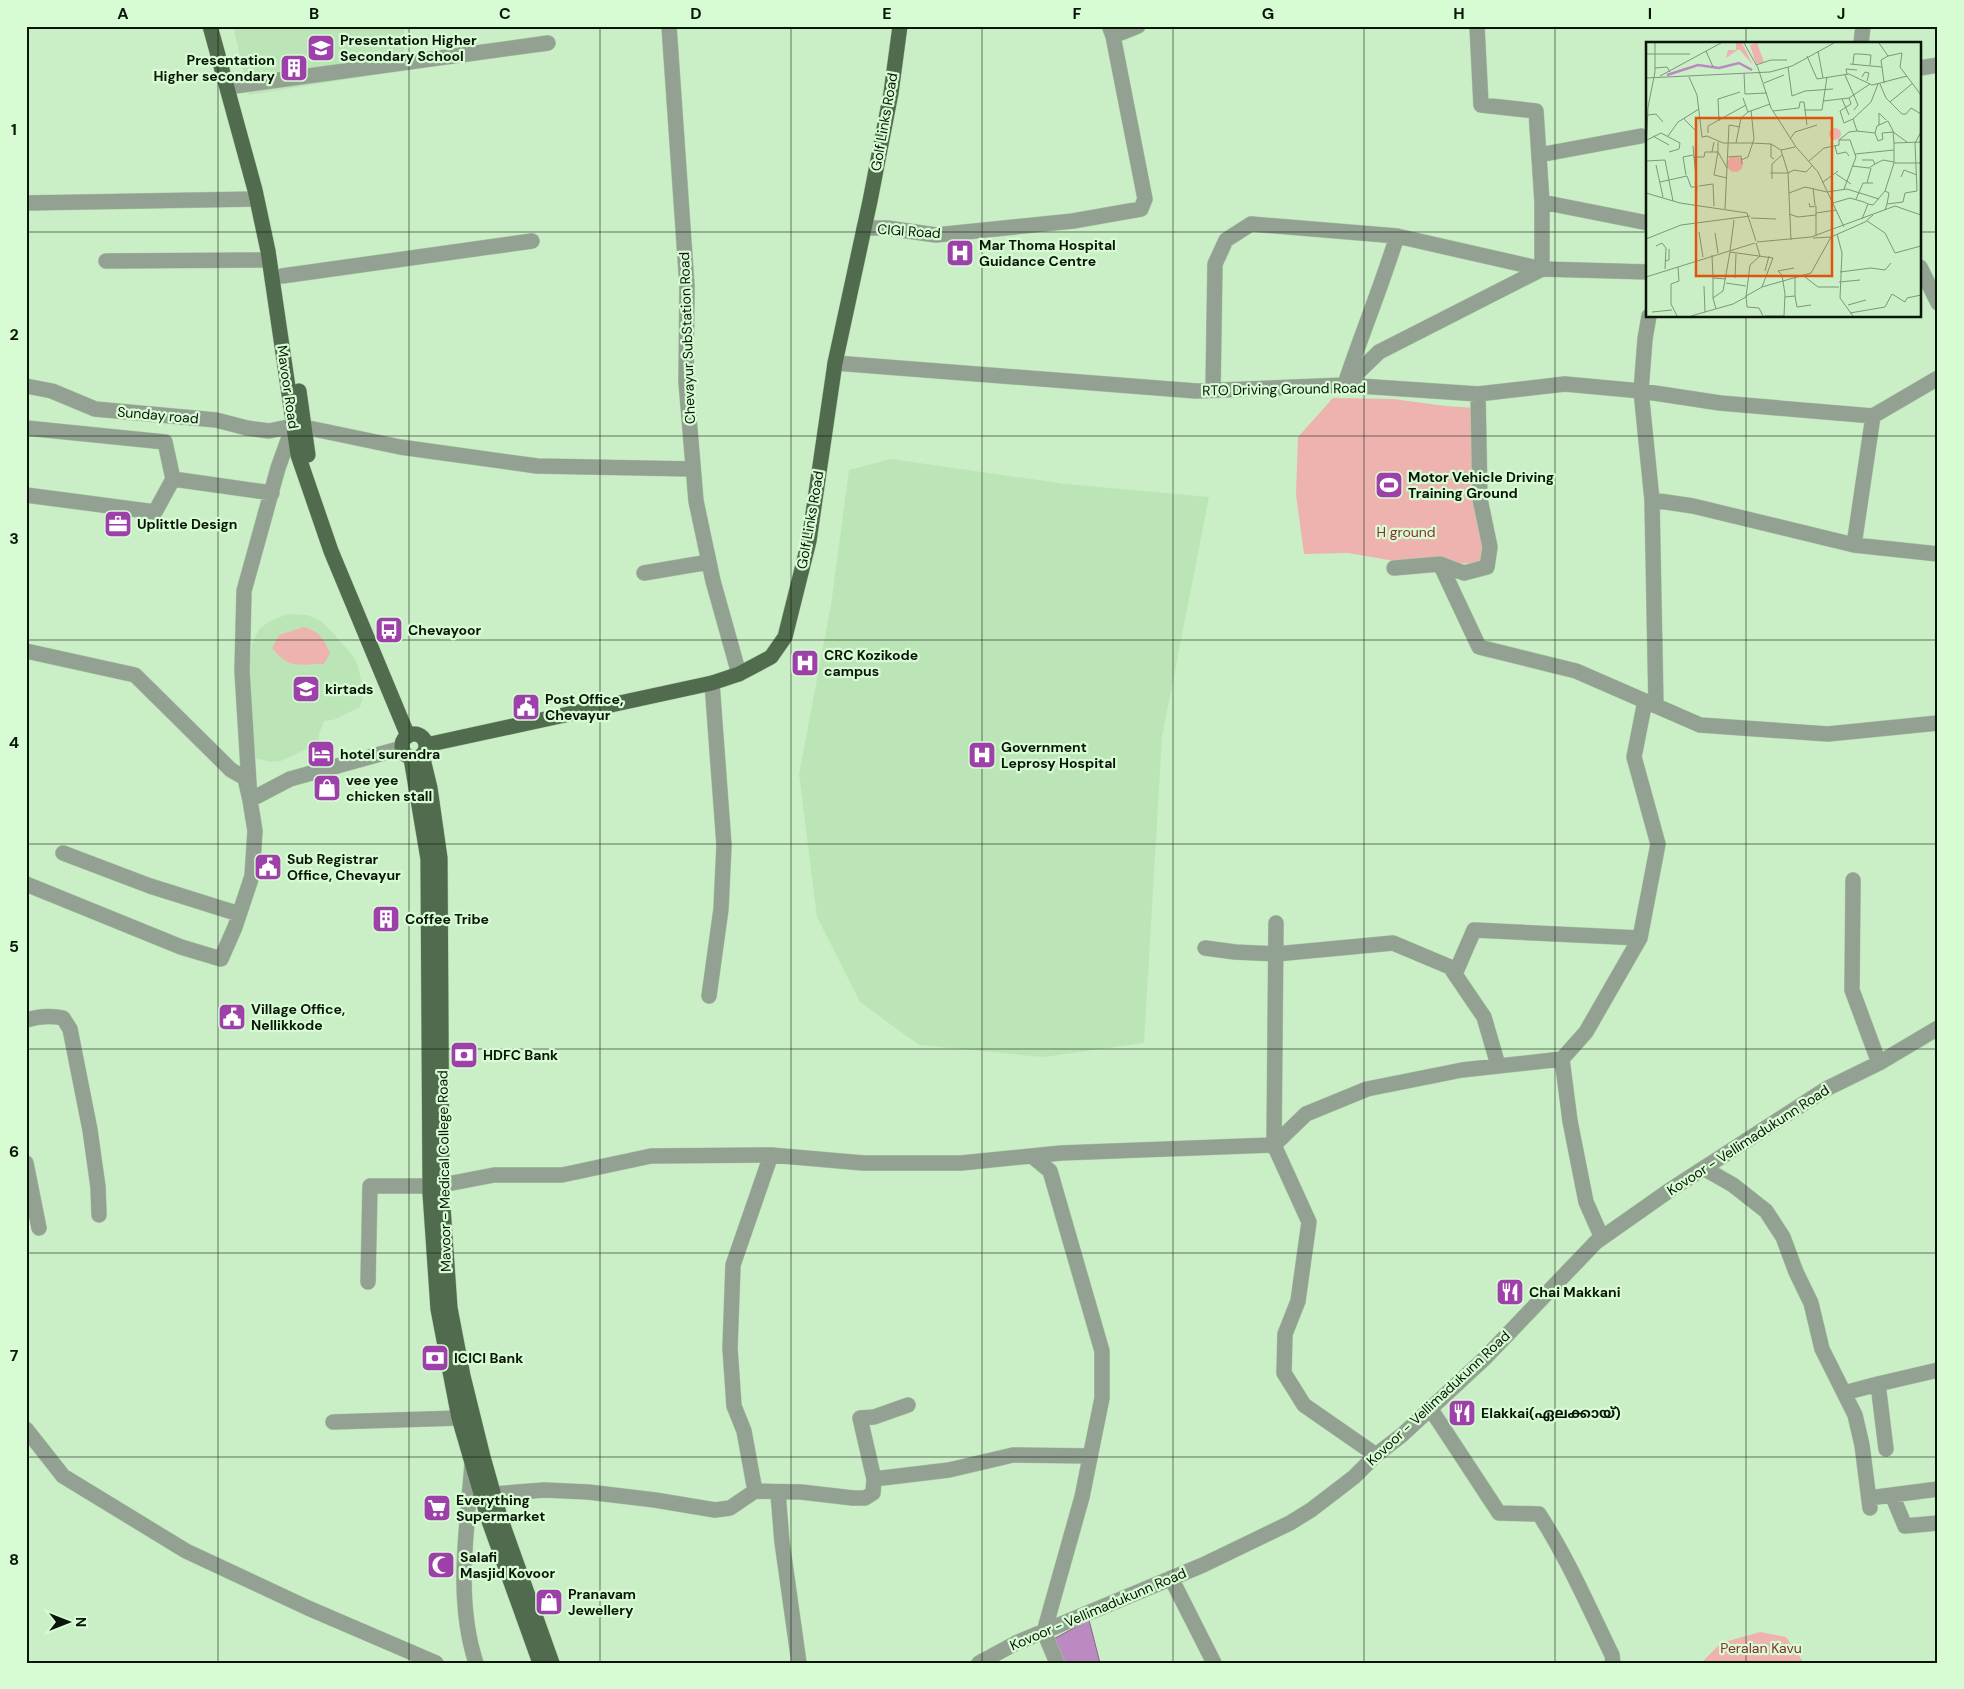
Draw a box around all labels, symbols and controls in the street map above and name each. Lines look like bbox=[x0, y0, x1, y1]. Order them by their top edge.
text: A bbox=[117, 3, 129, 24]
text: B bbox=[309, 3, 319, 24]
text: C bbox=[499, 3, 511, 24]
text: D bbox=[690, 3, 702, 24]
text: E bbox=[882, 3, 892, 24]
text: F bbox=[1073, 3, 1082, 24]
text: G bbox=[1262, 3, 1274, 24]
text: H bbox=[1453, 3, 1465, 24]
text: I bbox=[1648, 3, 1652, 24]
text: J bbox=[1837, 3, 1845, 24]
place label: Presentation Higher Secondary School bbox=[340, 31, 477, 65]
school or university icon: Presentation Higher Secondary School bbox=[306, 33, 336, 63]
inset map bbox=[1646, 42, 1922, 318]
place label: Presentation Higher secondary bbox=[154, 51, 276, 85]
building icon: Presentation Higher secondary bbox=[279, 53, 309, 83]
street label: Golf Links Road bbox=[867, 72, 901, 172]
text: 1 bbox=[11, 119, 17, 140]
street label: CIGI Road bbox=[877, 220, 941, 242]
place label: Mar Thoma Hospital Guidance Centre bbox=[979, 236, 1116, 270]
hospital icon: Mar Thoma Hospital Guidance Centre bbox=[945, 238, 975, 268]
street label: Chevayur SubStation Road bbox=[675, 252, 699, 424]
text: 2 bbox=[9, 324, 19, 345]
street label: Mavoor Road bbox=[273, 344, 303, 430]
street label: RTO Driving Ground Road bbox=[1202, 379, 1366, 399]
street label: Sunday road bbox=[117, 402, 199, 428]
place label: Motor Vehicle Driving Training Ground bbox=[1408, 468, 1554, 502]
street label: Golf Links Road bbox=[793, 470, 827, 570]
sports icon: Motor Vehicle Driving Training Ground bbox=[1374, 470, 1404, 500]
office icon: Uplittle Design bbox=[103, 509, 133, 539]
place label: Uplittle Design bbox=[137, 515, 238, 533]
park label: H ground bbox=[1376, 523, 1436, 541]
text: 3 bbox=[9, 528, 19, 549]
bus stop icon: Chevayoor bbox=[374, 615, 404, 645]
place label: Chevayoor bbox=[408, 621, 482, 639]
place label: CRC Kozikode campus bbox=[824, 646, 918, 680]
hospital icon: CRC Kozikode campus bbox=[790, 648, 820, 678]
school or university icon: kirtads bbox=[291, 674, 321, 704]
place label: kirtads bbox=[325, 680, 374, 698]
place label: Post Office, Chevayur bbox=[545, 690, 623, 724]
public building icon: Post Office, Chevayur bbox=[511, 692, 541, 722]
text: 4 bbox=[9, 732, 19, 753]
place label: Government Leprosy Hospital bbox=[1001, 738, 1116, 772]
hotel icon: hotel surendra bbox=[306, 739, 336, 769]
hospital icon: Government Leprosy Hospital bbox=[967, 740, 997, 770]
place label: hotel surendra bbox=[340, 745, 440, 763]
place label: vee yee chicken stall bbox=[346, 771, 432, 805]
shop icon: vee yee chicken stall bbox=[312, 773, 342, 803]
place label: Sub Registrar Office, Chevayur bbox=[287, 850, 401, 884]
public building icon: Sub Registrar Office, Chevayur bbox=[253, 852, 283, 882]
building icon: Coffee Tribe bbox=[371, 904, 401, 934]
place label: Coffee Tribe bbox=[405, 910, 489, 928]
text: 5 bbox=[9, 936, 19, 957]
place label: Village Office, Nellikkode bbox=[251, 1000, 345, 1034]
public building icon: Village Office, Nellikkode bbox=[217, 1002, 247, 1032]
bank icon: HDFC Bank bbox=[449, 1040, 479, 1070]
place label: HDFC Bank bbox=[483, 1046, 558, 1064]
street label: Mavoor - Medical College Road bbox=[433, 1070, 455, 1272]
street label: Kovoor - Vellimadukunn Road bbox=[1663, 1081, 1833, 1199]
text: 6 bbox=[9, 1141, 19, 1162]
restaurant icon: Chai Makkani bbox=[1495, 1277, 1525, 1307]
place label: Chai Makkani bbox=[1529, 1283, 1621, 1301]
street label: Kovoor - Vellimadukunn Road bbox=[1362, 1327, 1514, 1469]
bank icon: ICICI Bank bbox=[420, 1343, 450, 1373]
text: 7 bbox=[10, 1345, 19, 1366]
place label: ICICI Bank bbox=[454, 1349, 523, 1367]
restaurant icon: Elakkai(ഏലക്കായ്) bbox=[1447, 1398, 1477, 1428]
place label: Elakkai(ഏലക്കായ്) bbox=[1481, 1404, 1621, 1422]
place label: Everything Supermarket bbox=[456, 1491, 545, 1525]
supermarket icon: Everything Supermarket bbox=[422, 1493, 452, 1523]
place label: Salafi Masjid Kovoor bbox=[460, 1548, 556, 1582]
text: 8 bbox=[9, 1549, 19, 1570]
mosque icon: Salafi Masjid Kovoor bbox=[426, 1550, 456, 1580]
street label: Kovoor - Vellimadukunn Road bbox=[1007, 1564, 1189, 1654]
place label: Pranavam Jewellery bbox=[568, 1585, 636, 1619]
shop icon: Pranavam Jewellery bbox=[534, 1587, 564, 1617]
north arrow bbox=[42, 1596, 92, 1646]
text: N bbox=[72, 1617, 90, 1627]
park label: Peralan Kavu bbox=[1720, 1639, 1802, 1657]

